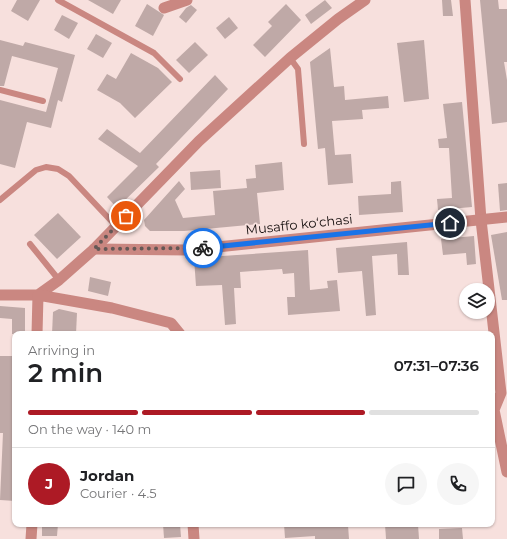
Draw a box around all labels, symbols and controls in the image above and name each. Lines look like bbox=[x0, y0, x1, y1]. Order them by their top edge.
pin bbox=[109, 199, 143, 233]
icon: bag bbox=[115, 205, 137, 227]
pin bbox=[433, 206, 467, 240]
street label: Musaffo koʻchasi bbox=[245, 210, 353, 238]
icon: home bbox=[439, 212, 461, 234]
courier bbox=[183, 228, 223, 268]
icon: bike bbox=[192, 237, 214, 259]
map controls bbox=[459, 283, 495, 319]
button: layers bbox=[459, 283, 495, 319]
text: Arriving in bbox=[28, 342, 95, 358]
text: 07:31–07:36 bbox=[394, 356, 479, 375]
text: 2 min bbox=[28, 357, 103, 389]
text: On the way · 140 m bbox=[28, 421, 151, 437]
button: chat bbox=[385, 463, 427, 505]
button: phone bbox=[437, 463, 479, 505]
text: Jordan bbox=[80, 466, 134, 485]
text: J bbox=[45, 474, 53, 493]
text: Courier · 4.5 bbox=[80, 485, 157, 501]

